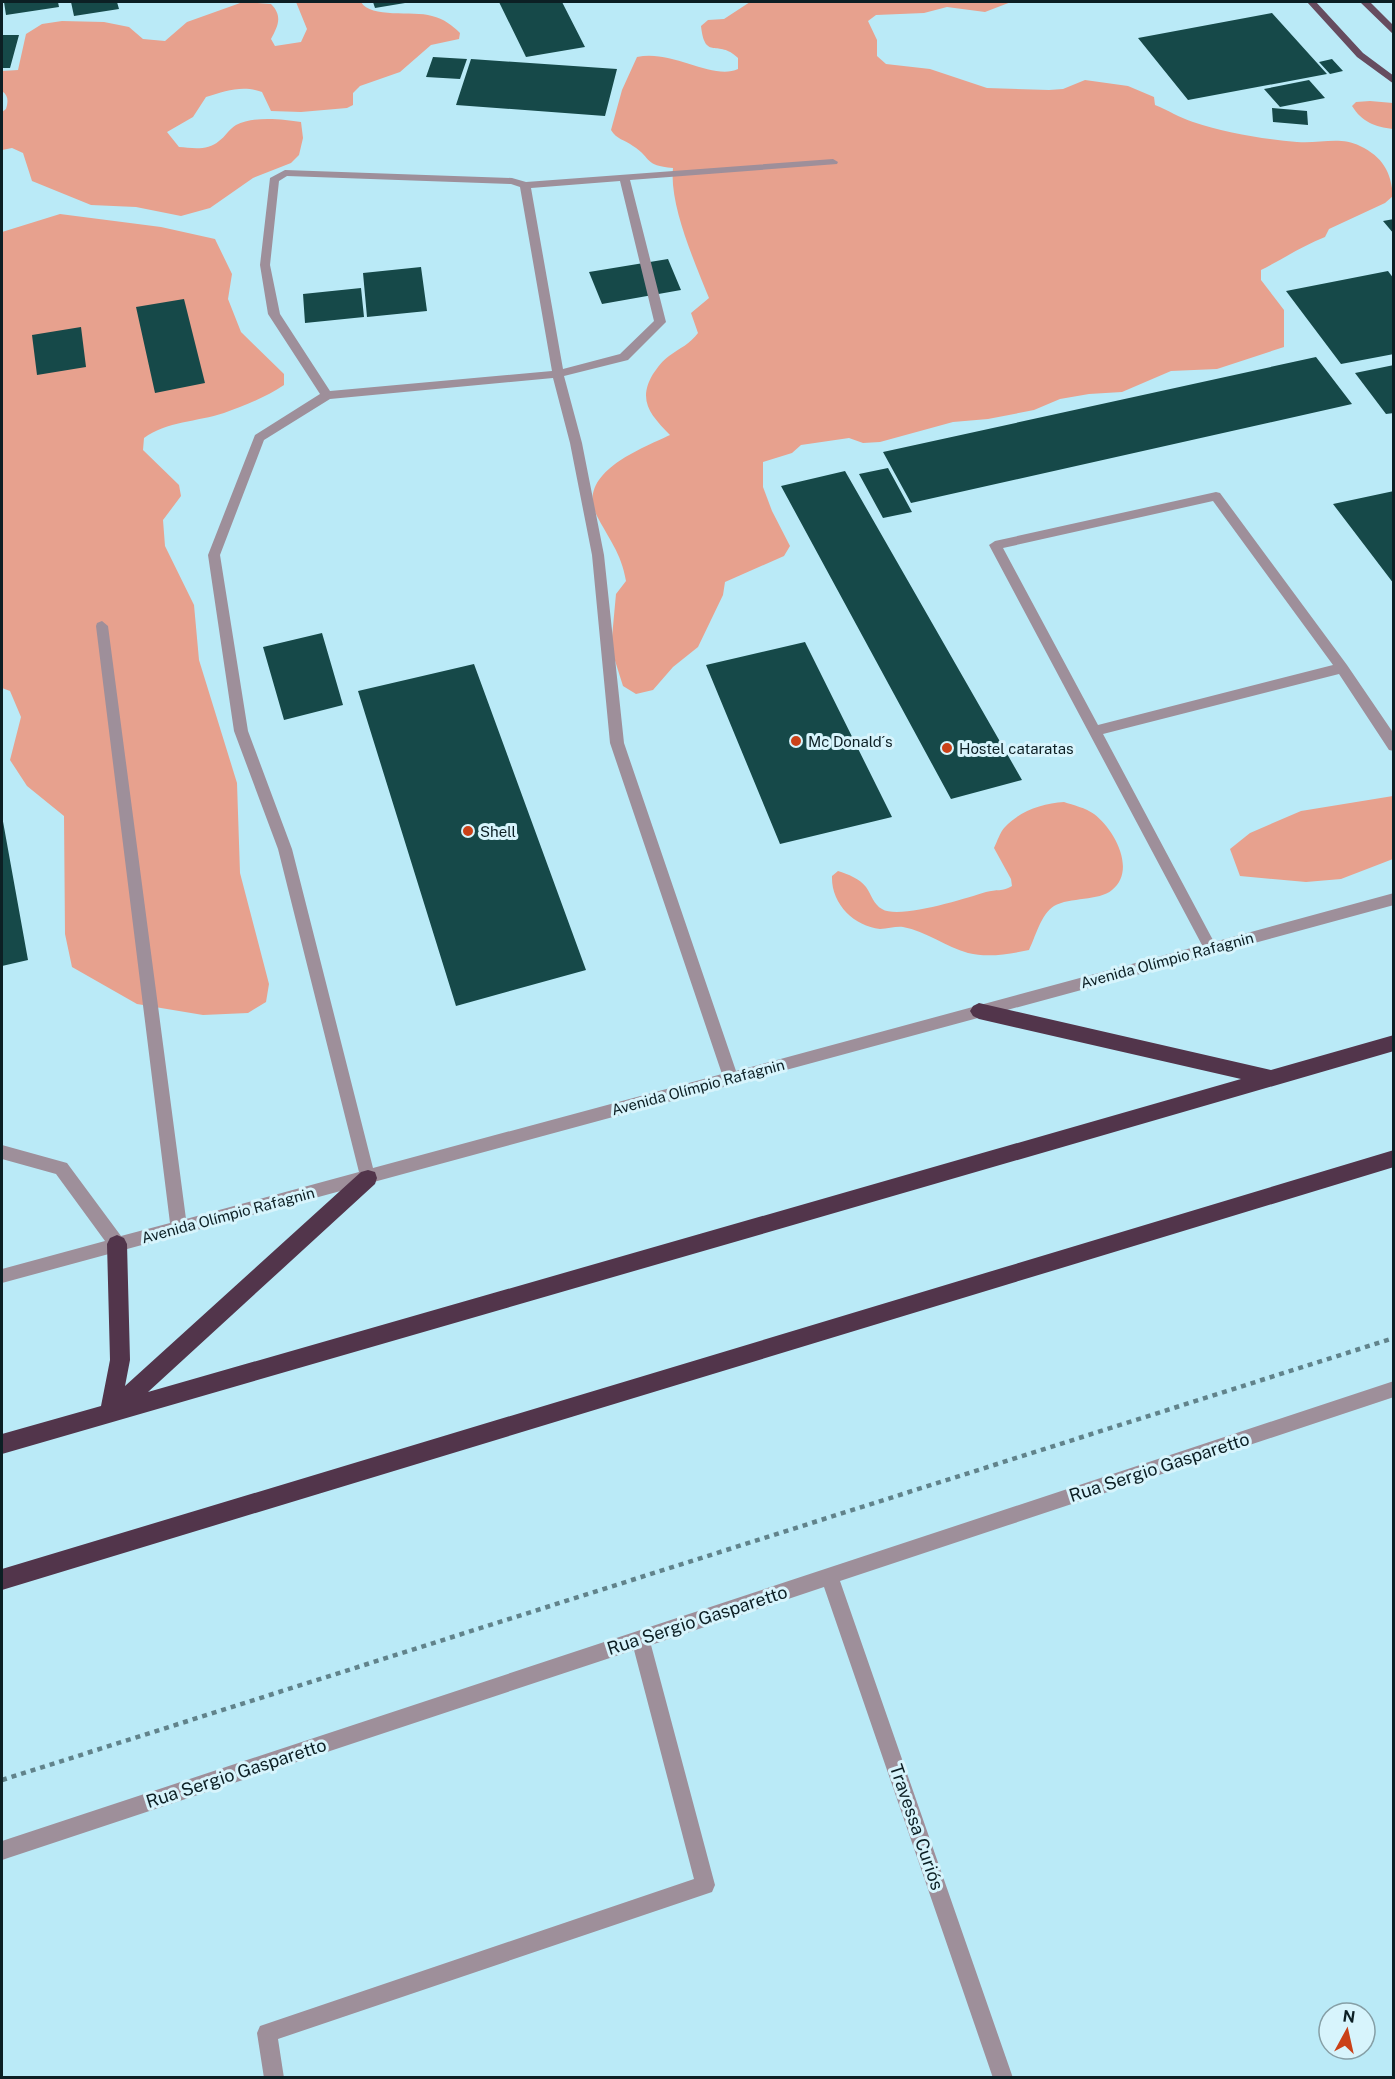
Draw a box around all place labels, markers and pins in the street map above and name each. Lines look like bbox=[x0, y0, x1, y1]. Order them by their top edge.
place label: Mc Donald´s bbox=[808, 733, 893, 750]
marker: Mc Donald´s bbox=[789, 734, 803, 748]
place label: Hostel cataratas bbox=[959, 740, 1074, 757]
marker: Hostel cataratas bbox=[940, 741, 954, 755]
place label: Shell bbox=[480, 823, 516, 840]
marker: Shell bbox=[461, 824, 475, 838]

